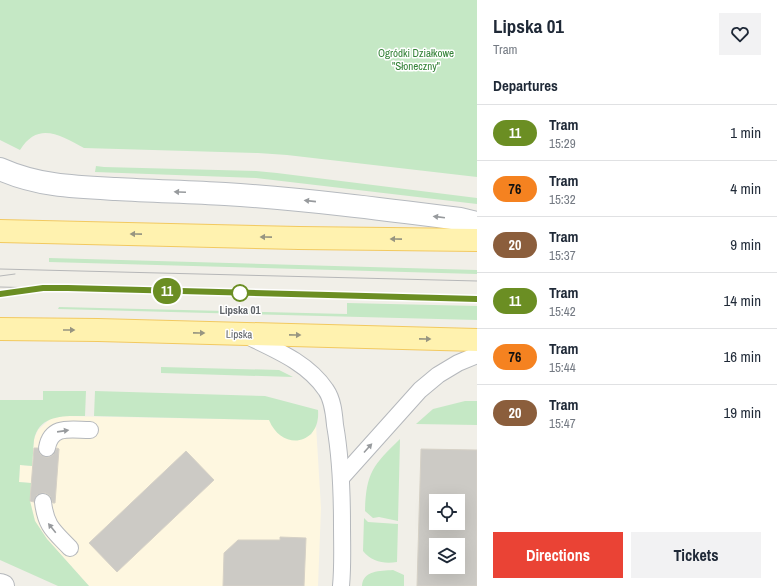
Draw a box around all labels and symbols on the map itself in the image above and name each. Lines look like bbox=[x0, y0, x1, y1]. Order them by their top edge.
park label: Ogródki Działkowe "Słoneczny" bbox=[378, 46, 454, 73]
one-way arrow bbox=[173, 189, 186, 195]
one-way arrow bbox=[304, 198, 316, 204]
one-way arrow bbox=[433, 214, 445, 220]
one-way arrow bbox=[129, 231, 142, 237]
one-way arrow bbox=[259, 234, 272, 240]
one-way arrow bbox=[389, 236, 402, 242]
line badge: 11 bbox=[149, 278, 185, 304]
marker: Lipska 01 bbox=[231, 284, 249, 302]
place label: Lipska 01 bbox=[219, 303, 261, 317]
one-way arrow bbox=[63, 327, 76, 333]
street label: Lipska bbox=[226, 327, 252, 341]
one-way arrow bbox=[193, 330, 206, 336]
one-way arrow bbox=[289, 332, 302, 338]
one-way arrow bbox=[419, 335, 431, 342]
one-way arrow bbox=[57, 428, 69, 434]
one-way arrow bbox=[363, 443, 372, 454]
one-way arrow bbox=[47, 522, 56, 533]

